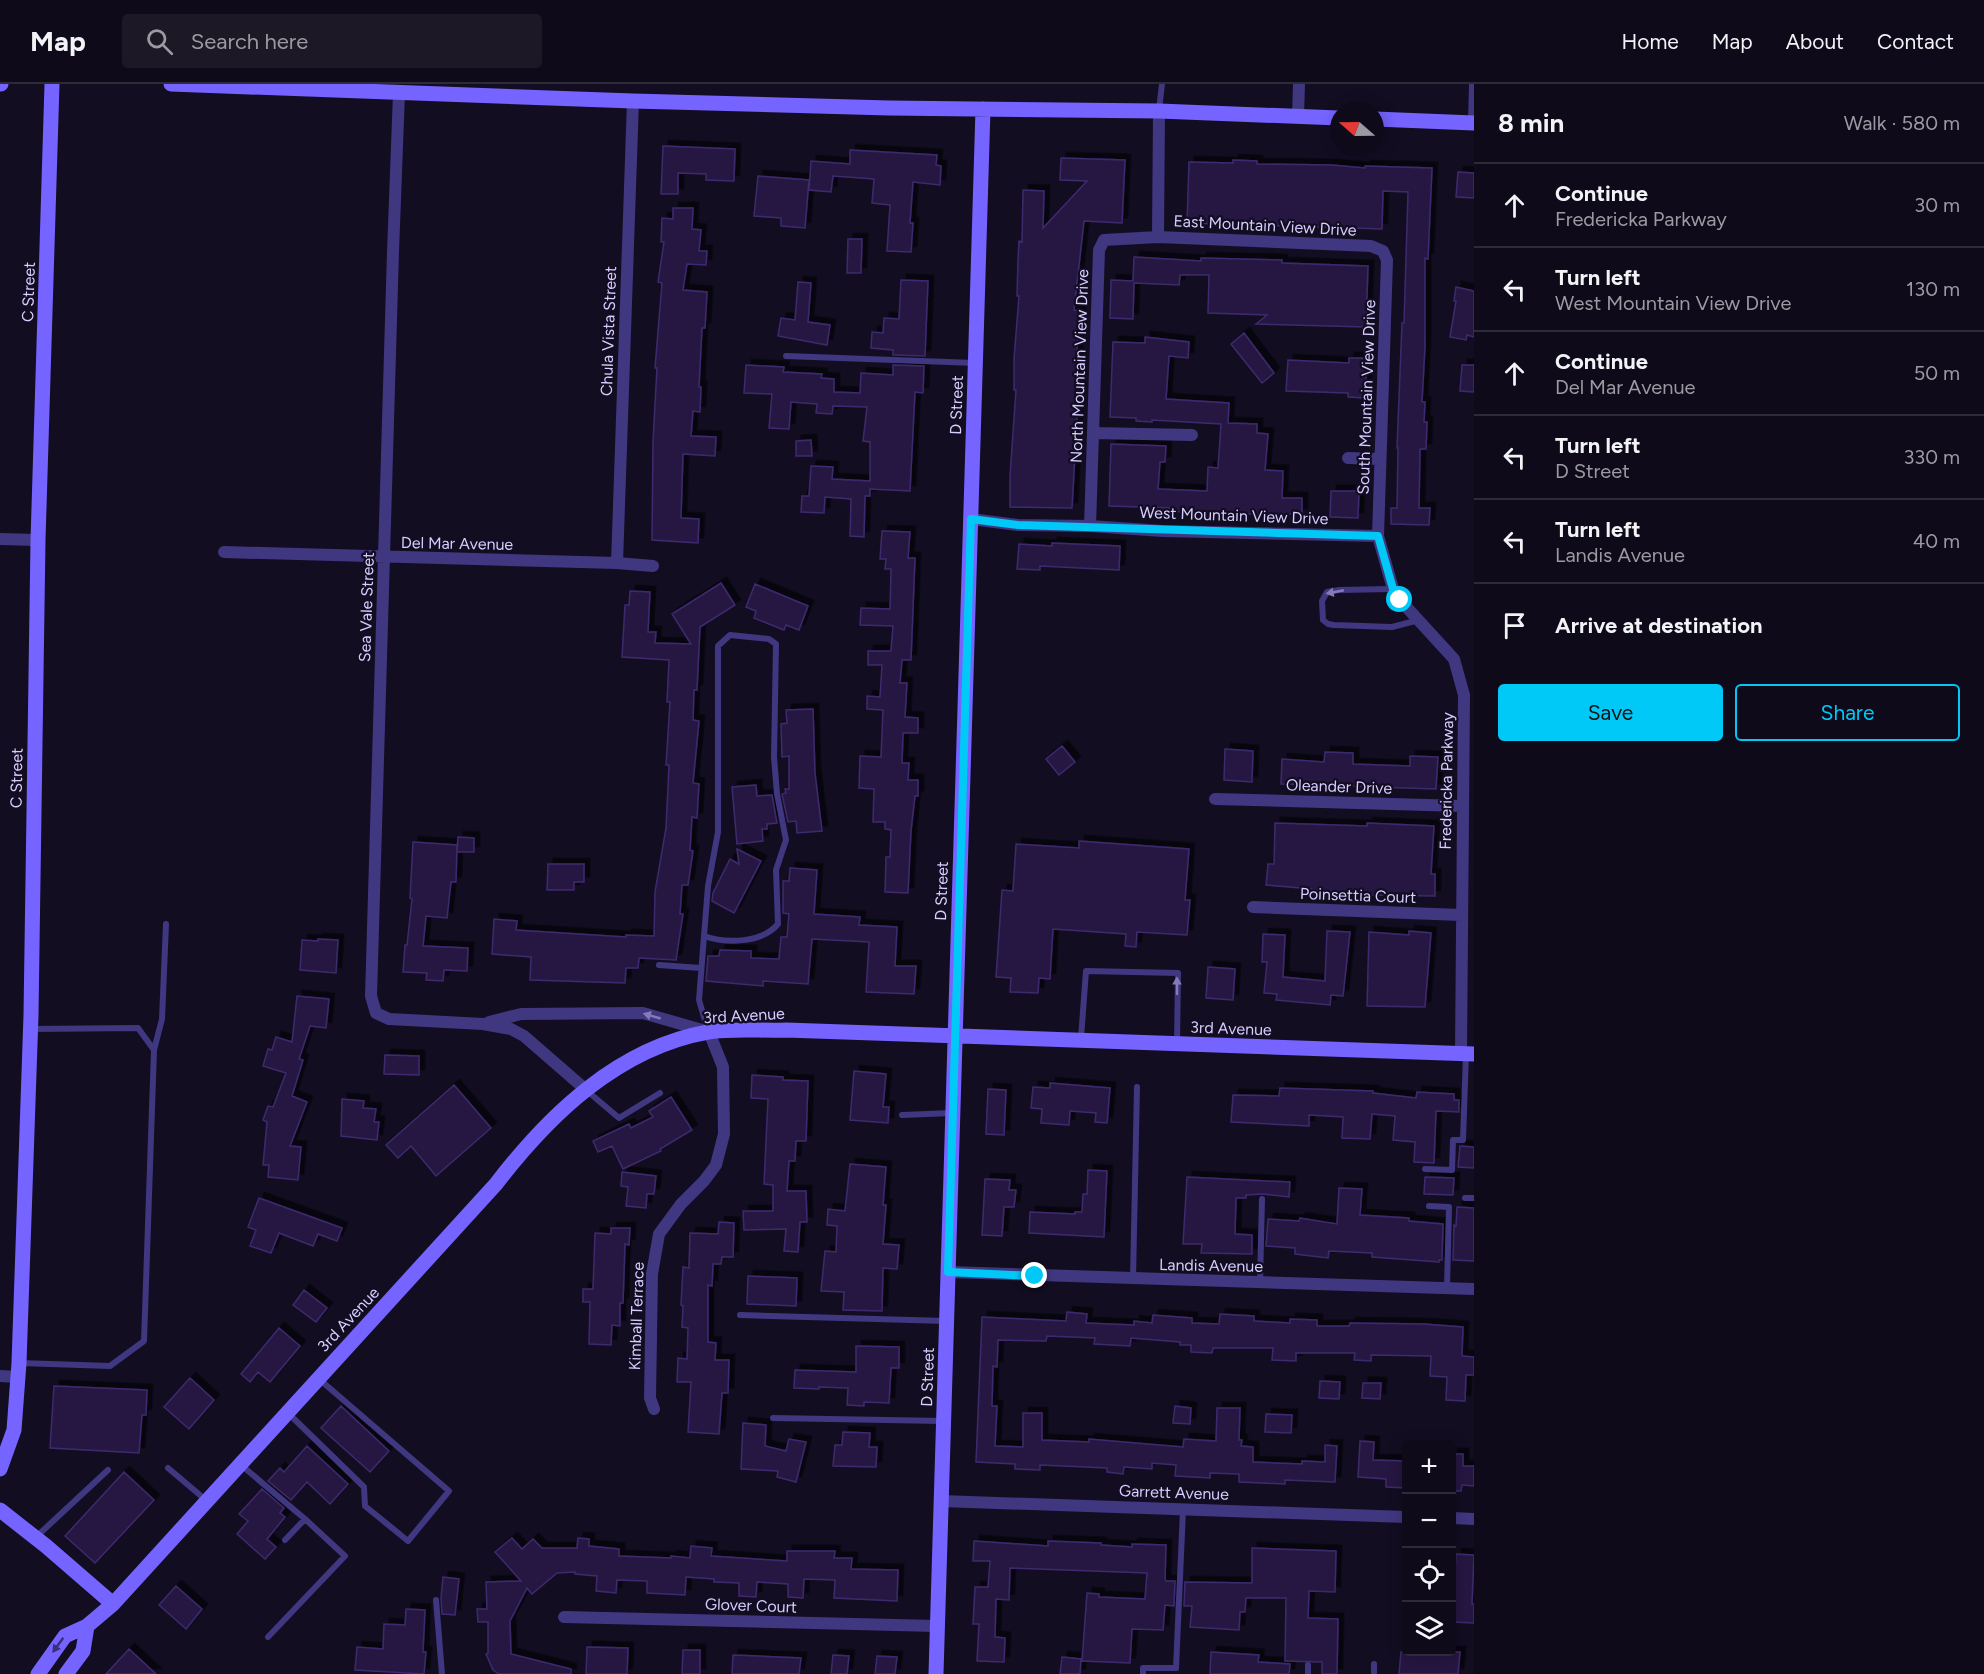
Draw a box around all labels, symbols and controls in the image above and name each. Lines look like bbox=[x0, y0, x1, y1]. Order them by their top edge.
search box bbox=[122, 14, 542, 68]
text: Map bbox=[30, 24, 86, 58]
icon: search bbox=[143, 25, 176, 58]
text: Search here bbox=[191, 28, 308, 55]
text: Home bbox=[1622, 29, 1679, 54]
text: Map bbox=[1712, 29, 1753, 54]
text: About bbox=[1786, 29, 1844, 54]
text: Contact bbox=[1877, 29, 1954, 54]
north arrow bbox=[1330, 102, 1384, 156]
text: 8 min bbox=[1498, 107, 1564, 139]
text: Walk · 580 m bbox=[1844, 111, 1960, 135]
text: Continue bbox=[1555, 180, 1648, 207]
icon: ahead bbox=[1498, 189, 1531, 222]
text: 30 m bbox=[1914, 193, 1960, 217]
text: Fredericka Parkway bbox=[1555, 207, 1727, 231]
street label: East Mountain View Drive bbox=[1173, 211, 1357, 240]
street label: C Street bbox=[18, 262, 39, 322]
text: Turn left bbox=[1555, 264, 1641, 291]
street label: Chula Vista Street bbox=[597, 266, 620, 396]
street label: North Mountain View Drive bbox=[1067, 268, 1092, 463]
icon: left bbox=[1498, 273, 1531, 306]
text: 130 m bbox=[1906, 277, 1960, 301]
text: West Mountain View Drive bbox=[1555, 291, 1791, 315]
street label: South Mountain View Drive bbox=[1354, 299, 1379, 495]
text: Continue bbox=[1555, 348, 1648, 375]
icon: ahead bbox=[1498, 357, 1531, 390]
text: 50 m bbox=[1914, 361, 1960, 385]
street label: D Street bbox=[946, 375, 967, 435]
text: Del Mar Avenue bbox=[1555, 375, 1695, 399]
text: Turn left bbox=[1555, 432, 1641, 459]
icon: left bbox=[1498, 441, 1531, 474]
text: 330 m bbox=[1903, 445, 1960, 469]
text: D Street bbox=[1555, 459, 1630, 483]
street label: West Mountain View Drive bbox=[1139, 503, 1329, 528]
text: Turn left bbox=[1555, 516, 1641, 543]
icon: left bbox=[1498, 525, 1531, 558]
text: 40 m bbox=[1913, 529, 1960, 553]
street label: Del Mar Avenue bbox=[401, 533, 514, 554]
text: Landis Avenue bbox=[1555, 543, 1685, 567]
street label: Sea Vale Street bbox=[355, 552, 378, 662]
route start bbox=[1386, 586, 1412, 612]
one-way arrow bbox=[1325, 588, 1344, 597]
icon: arrive bbox=[1498, 609, 1531, 642]
text: Arrive at destination bbox=[1555, 612, 1763, 639]
button: Save bbox=[1498, 684, 1723, 741]
button: Share bbox=[1735, 684, 1960, 741]
street label: Fredericka Parkway bbox=[1436, 712, 1457, 850]
street label: C Street bbox=[6, 748, 27, 808]
street label: Oleander Drive bbox=[1286, 775, 1393, 798]
street label: D Street bbox=[931, 861, 952, 921]
street label: Poinsettia Court bbox=[1300, 884, 1416, 907]
one-way arrow bbox=[1173, 976, 1182, 995]
street label: 3rd Avenue bbox=[703, 1004, 786, 1027]
one-way arrow bbox=[643, 1011, 661, 1020]
street label: 3rd Avenue bbox=[1190, 1018, 1272, 1039]
street label: Landis Avenue bbox=[1159, 1255, 1263, 1276]
street label: Kimball Terrace bbox=[625, 1261, 648, 1371]
route end bbox=[1021, 1262, 1047, 1288]
street label: 3rd Avenue bbox=[314, 1283, 383, 1356]
street label: D Street bbox=[917, 1347, 938, 1407]
map controls bbox=[1402, 1440, 1456, 1656]
button: + bbox=[1402, 1440, 1456, 1494]
street label: Garrett Avenue bbox=[1119, 1481, 1230, 1504]
button: − bbox=[1402, 1494, 1456, 1548]
button: locate bbox=[1402, 1548, 1456, 1602]
street label: Glover Court bbox=[705, 1594, 797, 1617]
button: layers bbox=[1402, 1602, 1456, 1656]
one-way arrow bbox=[52, 1637, 65, 1653]

